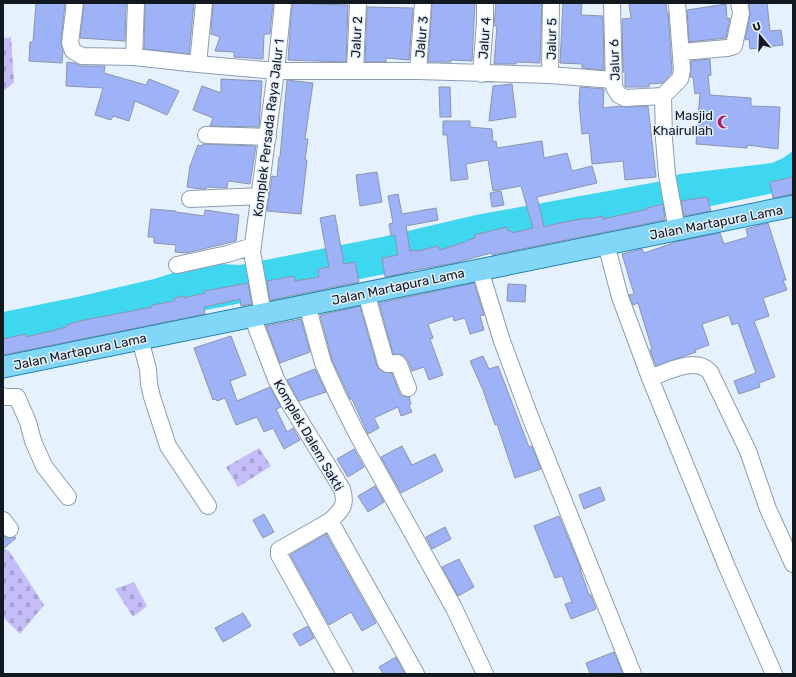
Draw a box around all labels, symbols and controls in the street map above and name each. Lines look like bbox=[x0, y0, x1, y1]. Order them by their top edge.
street label: Jalur 3 bbox=[412, 15, 431, 59]
street label: Jalur 2 bbox=[348, 16, 365, 58]
street label: Jalur 4 bbox=[476, 16, 493, 60]
north arrow bbox=[740, 16, 780, 56]
street label: Jalur 5 bbox=[544, 18, 559, 60]
text: U bbox=[751, 20, 763, 34]
street label: Komplek Persada Raya Jalur 1 bbox=[250, 38, 287, 218]
street label: Jalur 6 bbox=[606, 39, 623, 81]
place label: Masjid Khairullah bbox=[653, 108, 713, 138]
mosque icon: Masjid Khairullah bbox=[716, 114, 732, 130]
street label: Jalan Martapura Lama bbox=[648, 202, 784, 243]
street label: Jalan Martapura Lama bbox=[330, 265, 466, 308]
street label: Jalan Martapura Lama bbox=[12, 330, 148, 373]
street label: Komplek Dalem Sakti bbox=[271, 377, 347, 494]

